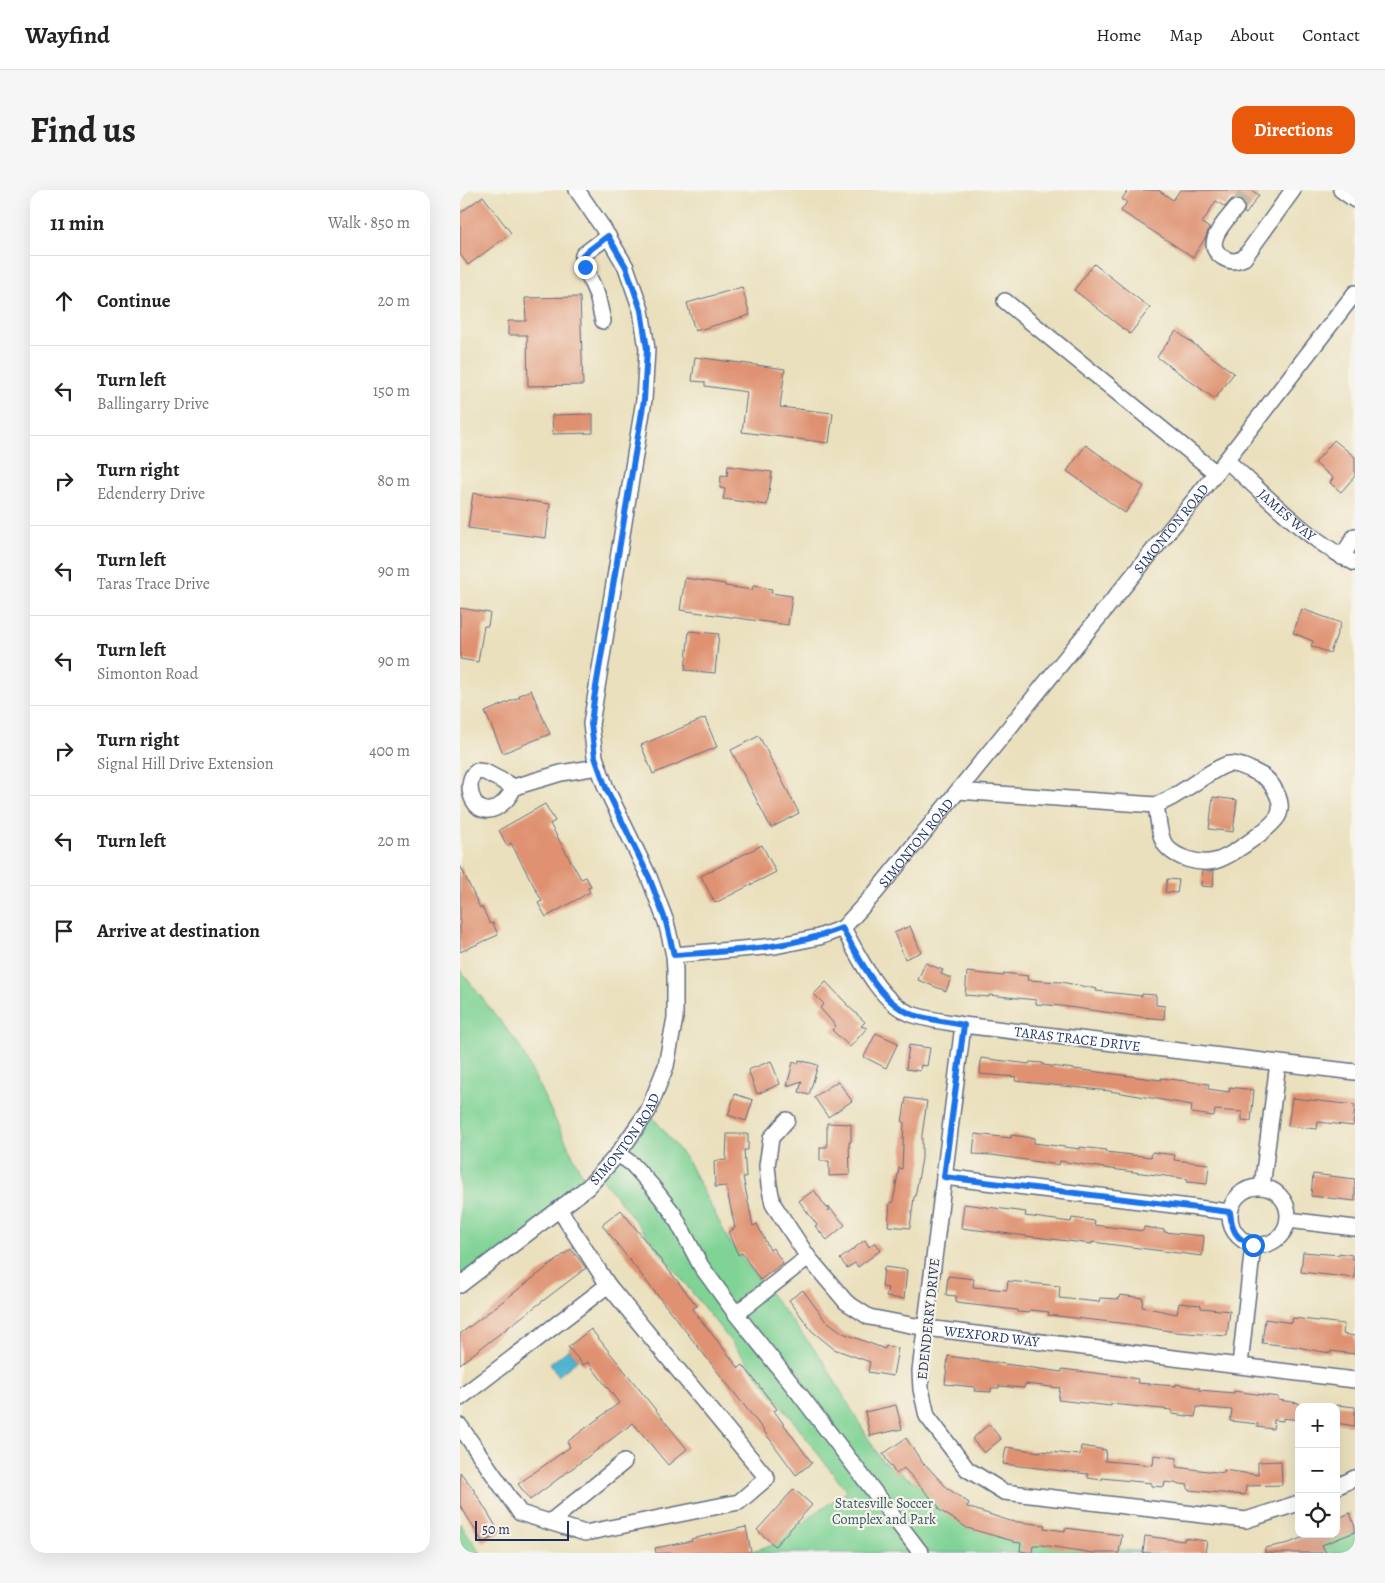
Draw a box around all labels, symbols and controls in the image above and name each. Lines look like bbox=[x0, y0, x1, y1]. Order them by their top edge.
text: Wayfind bbox=[25, 19, 110, 51]
text: Home bbox=[1096, 23, 1141, 47]
text: Map bbox=[1169, 23, 1202, 47]
text: About bbox=[1230, 23, 1274, 47]
text: Contact bbox=[1302, 23, 1360, 47]
text: Find us bbox=[30, 106, 136, 154]
button: Directions bbox=[1232, 106, 1355, 154]
text: 11 min bbox=[50, 209, 104, 237]
text: Walk · 850 m bbox=[328, 212, 410, 234]
route end bbox=[574, 256, 597, 279]
icon: ahead bbox=[50, 287, 78, 315]
text: Continue bbox=[97, 288, 171, 314]
text: 20 m bbox=[377, 290, 410, 312]
text: Turn left bbox=[97, 367, 166, 393]
icon: left bbox=[50, 377, 78, 405]
text: 150 m bbox=[373, 380, 410, 402]
text: Ballingarry Drive bbox=[97, 393, 209, 415]
text: Turn right bbox=[97, 457, 179, 483]
icon: right bbox=[50, 467, 78, 495]
text: 80 m bbox=[377, 470, 410, 492]
street label: SIMONTON ROAD bbox=[1129, 480, 1213, 577]
text: Edenderry Drive bbox=[97, 483, 205, 505]
street label: JAMES WAY bbox=[1254, 485, 1320, 546]
text: Turn left bbox=[97, 547, 166, 573]
icon: left bbox=[50, 557, 78, 585]
text: 90 m bbox=[378, 560, 410, 582]
text: Taras Trace Drive bbox=[97, 573, 210, 595]
text: Turn left bbox=[97, 637, 166, 663]
icon: left bbox=[50, 647, 78, 675]
text: 90 m bbox=[378, 650, 410, 672]
text: Simonton Road bbox=[97, 663, 198, 685]
text: Turn right bbox=[97, 727, 179, 753]
icon: right bbox=[50, 737, 78, 765]
text: 400 m bbox=[369, 740, 410, 762]
text: Signal Hill Drive Extension bbox=[97, 753, 274, 775]
street label: SIMONTON ROAD bbox=[874, 794, 958, 892]
icon: left bbox=[50, 827, 78, 855]
text: Turn left bbox=[97, 828, 166, 854]
text: 20 m bbox=[377, 830, 410, 852]
icon: arrive bbox=[50, 917, 78, 945]
text: Arrive at destination bbox=[97, 918, 260, 944]
street label: TARAS TRACE DRIVE bbox=[1013, 1022, 1141, 1056]
street label: SIMONTON ROAD bbox=[585, 1090, 664, 1189]
route start bbox=[1242, 1234, 1265, 1257]
street label: EDENDERRY DRIVE bbox=[913, 1257, 944, 1381]
street label: WEXFORD WAY bbox=[942, 1321, 1041, 1352]
map controls bbox=[1295, 1403, 1340, 1538]
button: + bbox=[1295, 1403, 1340, 1448]
button: − bbox=[1295, 1448, 1340, 1493]
button: locate bbox=[1295, 1493, 1340, 1538]
park label: Statesville Soccer Complex and Park bbox=[832, 1494, 936, 1529]
scale bar bbox=[475, 1518, 569, 1541]
text: 50 m bbox=[482, 1520, 510, 1539]

